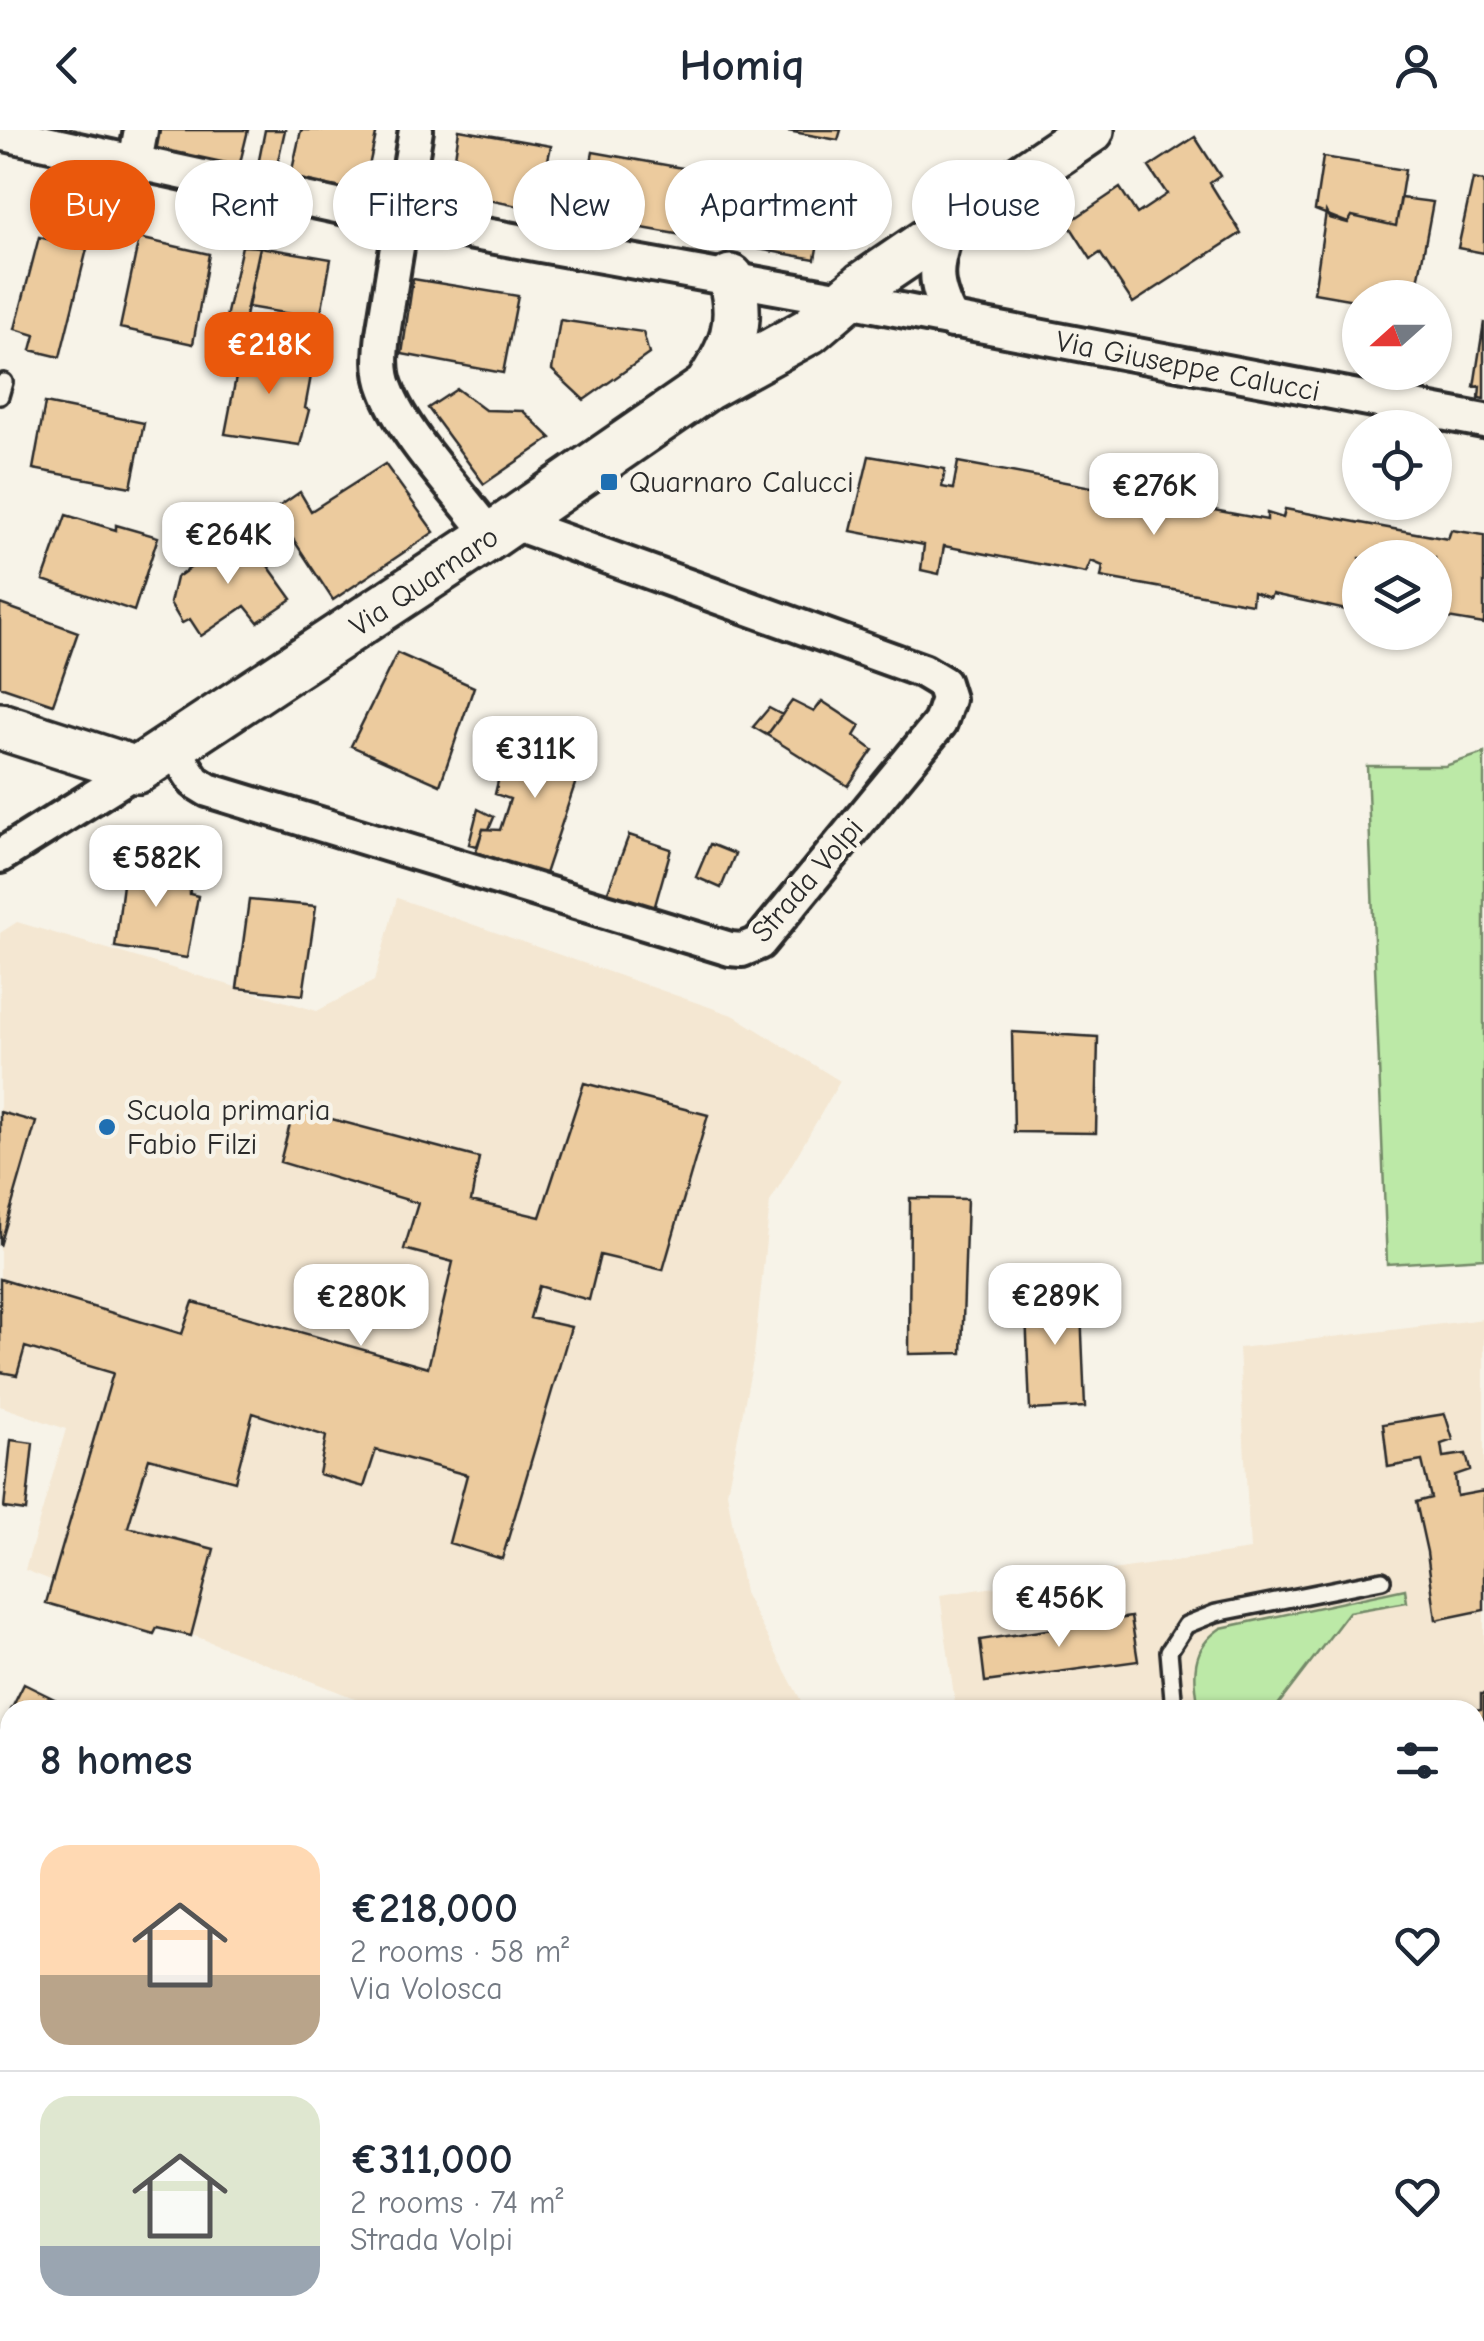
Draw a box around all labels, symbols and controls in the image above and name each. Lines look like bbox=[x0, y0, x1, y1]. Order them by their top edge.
icon: back bbox=[40, 38, 95, 93]
icon: person bbox=[1389, 38, 1444, 93]
text: Homiq bbox=[679, 39, 805, 91]
chip: Buy bbox=[30, 160, 155, 250]
chip: Rent bbox=[175, 160, 313, 250]
chip: Filters bbox=[333, 160, 493, 250]
chip: New bbox=[513, 160, 645, 250]
chip: Apartment bbox=[665, 160, 892, 250]
chip: House bbox=[912, 160, 1075, 250]
north arrow bbox=[1342, 280, 1452, 390]
map controls bbox=[1342, 280, 1452, 650]
pin: €218K bbox=[199, 312, 339, 397]
street label: Via Giuseppe Calucci bbox=[1053, 324, 1323, 409]
text: €218K bbox=[227, 326, 311, 363]
button: locate bbox=[1342, 410, 1452, 520]
pin: €276K bbox=[1084, 453, 1224, 538]
place label: Quarnaro Calucci bbox=[629, 465, 854, 500]
text: €276K bbox=[1111, 467, 1197, 504]
marker: Quarnaro Calucci bbox=[598, 471, 620, 493]
pin: €264K bbox=[158, 502, 298, 587]
text: €264K bbox=[184, 516, 272, 553]
street label: Via Quarnaro bbox=[343, 519, 505, 644]
button: layers bbox=[1342, 540, 1452, 650]
pin: €311K bbox=[465, 716, 605, 801]
text: €311K bbox=[495, 730, 576, 767]
street label: Strada Volpi bbox=[744, 811, 871, 949]
pin: €582K bbox=[86, 825, 226, 910]
text: €582K bbox=[111, 839, 201, 876]
place label: Scuola primaria Fabio Filzi bbox=[127, 1093, 330, 1162]
marker: Scuola primaria Fabio Filzi bbox=[96, 1116, 118, 1138]
pin: €289K bbox=[985, 1263, 1125, 1348]
pin: €280K bbox=[291, 1264, 431, 1349]
text: €289K bbox=[1010, 1277, 1100, 1314]
text: €280K bbox=[316, 1278, 406, 1315]
pin: €456K bbox=[989, 1565, 1129, 1650]
text: €456K bbox=[1015, 1579, 1103, 1616]
icon: filters bbox=[1390, 1733, 1445, 1788]
text: 8 homes bbox=[40, 1736, 192, 1785]
text: €218,000 bbox=[350, 1884, 518, 1933]
icon: home bbox=[120, 1885, 240, 2005]
icon: heart bbox=[1390, 1918, 1445, 1973]
text: 2 rooms · 58 m² bbox=[350, 1933, 569, 1970]
text: Via Volosca bbox=[350, 1970, 503, 2007]
text: €311,000 bbox=[350, 2135, 513, 2184]
icon: home bbox=[120, 2136, 240, 2256]
icon: heart bbox=[1390, 2169, 1445, 2224]
text: 2 rooms · 74 m² bbox=[350, 2184, 563, 2221]
text: Strada Volpi bbox=[350, 2221, 513, 2258]

